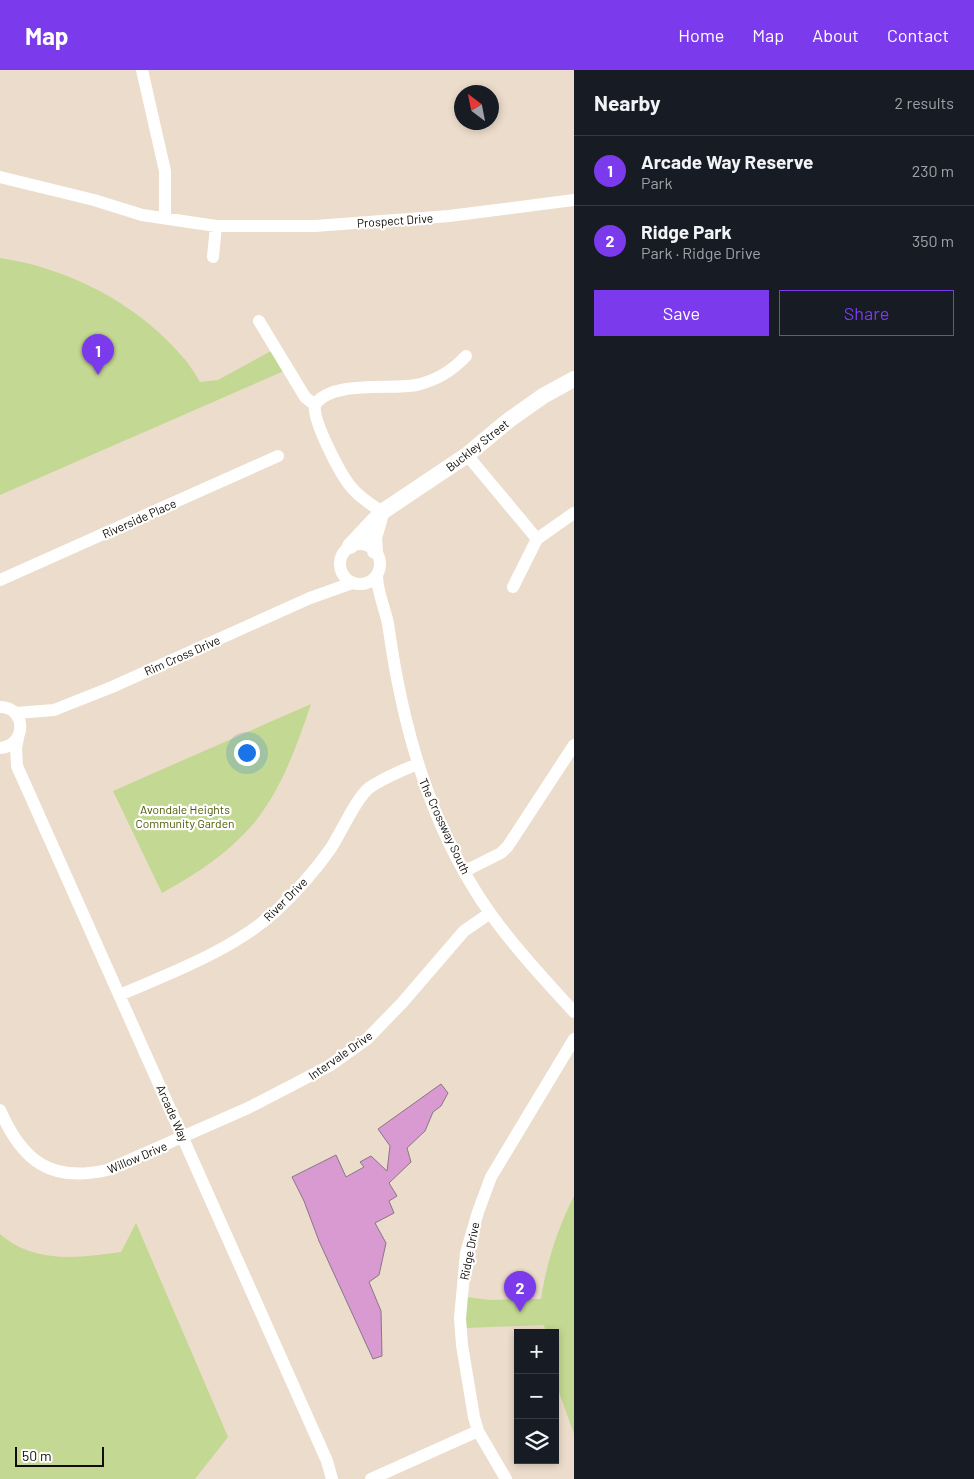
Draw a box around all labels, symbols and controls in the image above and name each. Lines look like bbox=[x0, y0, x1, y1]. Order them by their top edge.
text: Map bbox=[25, 21, 68, 50]
text: Home bbox=[678, 24, 724, 46]
text: Map bbox=[752, 24, 784, 46]
text: About bbox=[812, 24, 859, 46]
text: Contact bbox=[887, 24, 949, 46]
north arrow bbox=[454, 85, 499, 130]
text: Nearby bbox=[594, 90, 660, 115]
text: 2 results bbox=[895, 93, 954, 112]
text: Arcade Way Reserve bbox=[641, 150, 813, 173]
text: 1 bbox=[607, 161, 613, 180]
text: 230 m bbox=[912, 161, 954, 180]
text: Park bbox=[641, 173, 672, 192]
street label: Prospect Drive bbox=[356, 210, 434, 230]
text: Ridge Park bbox=[641, 220, 732, 243]
text: 2 bbox=[606, 231, 614, 250]
text: 350 m bbox=[912, 231, 954, 250]
text: Park · Ridge Drive bbox=[641, 243, 761, 262]
button: Save bbox=[594, 290, 769, 336]
button: Share bbox=[779, 290, 954, 336]
pin: 1 bbox=[82, 334, 114, 375]
street label: Buckley Street bbox=[443, 416, 511, 474]
street label: Riverside Place bbox=[100, 495, 178, 541]
street label: Rim Cross Drive bbox=[142, 632, 222, 678]
your location bbox=[234, 740, 260, 766]
street label: The Crossway South bbox=[417, 776, 473, 876]
park label: Avondale Heights Community Garden bbox=[135, 802, 235, 830]
street label: River Drive bbox=[260, 874, 310, 924]
street label: Intervale Drive bbox=[305, 1028, 375, 1082]
street label: Arcade Way bbox=[154, 1082, 192, 1144]
street label: Willow Drive bbox=[105, 1138, 169, 1176]
street label: Ridge Drive bbox=[457, 1221, 481, 1281]
pin: 2 bbox=[504, 1271, 536, 1312]
map controls bbox=[514, 1329, 559, 1464]
button: + bbox=[514, 1329, 559, 1374]
button: − bbox=[514, 1374, 559, 1419]
button: layers bbox=[514, 1419, 559, 1464]
scale bar bbox=[15, 1444, 104, 1467]
text: 50 m bbox=[22, 1447, 51, 1464]

